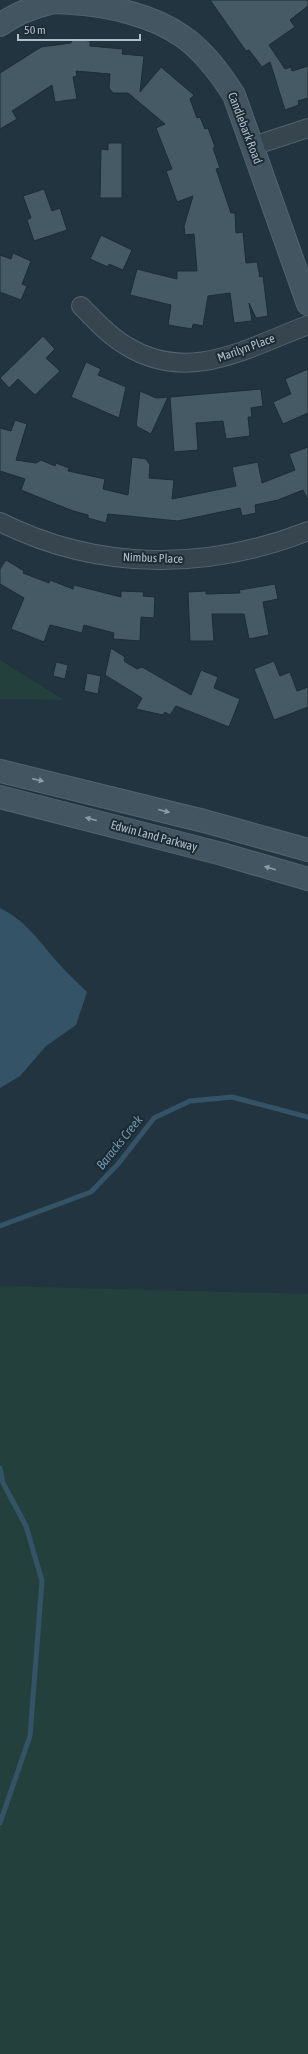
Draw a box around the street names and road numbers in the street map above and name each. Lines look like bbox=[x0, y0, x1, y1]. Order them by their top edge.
street label: Candlebark Road bbox=[225, 90, 265, 166]
street label: Marilyn Place bbox=[215, 331, 277, 365]
street label: Nimbus Place bbox=[123, 550, 183, 566]
street label: Edwin Land Parkway bbox=[109, 818, 199, 854]

